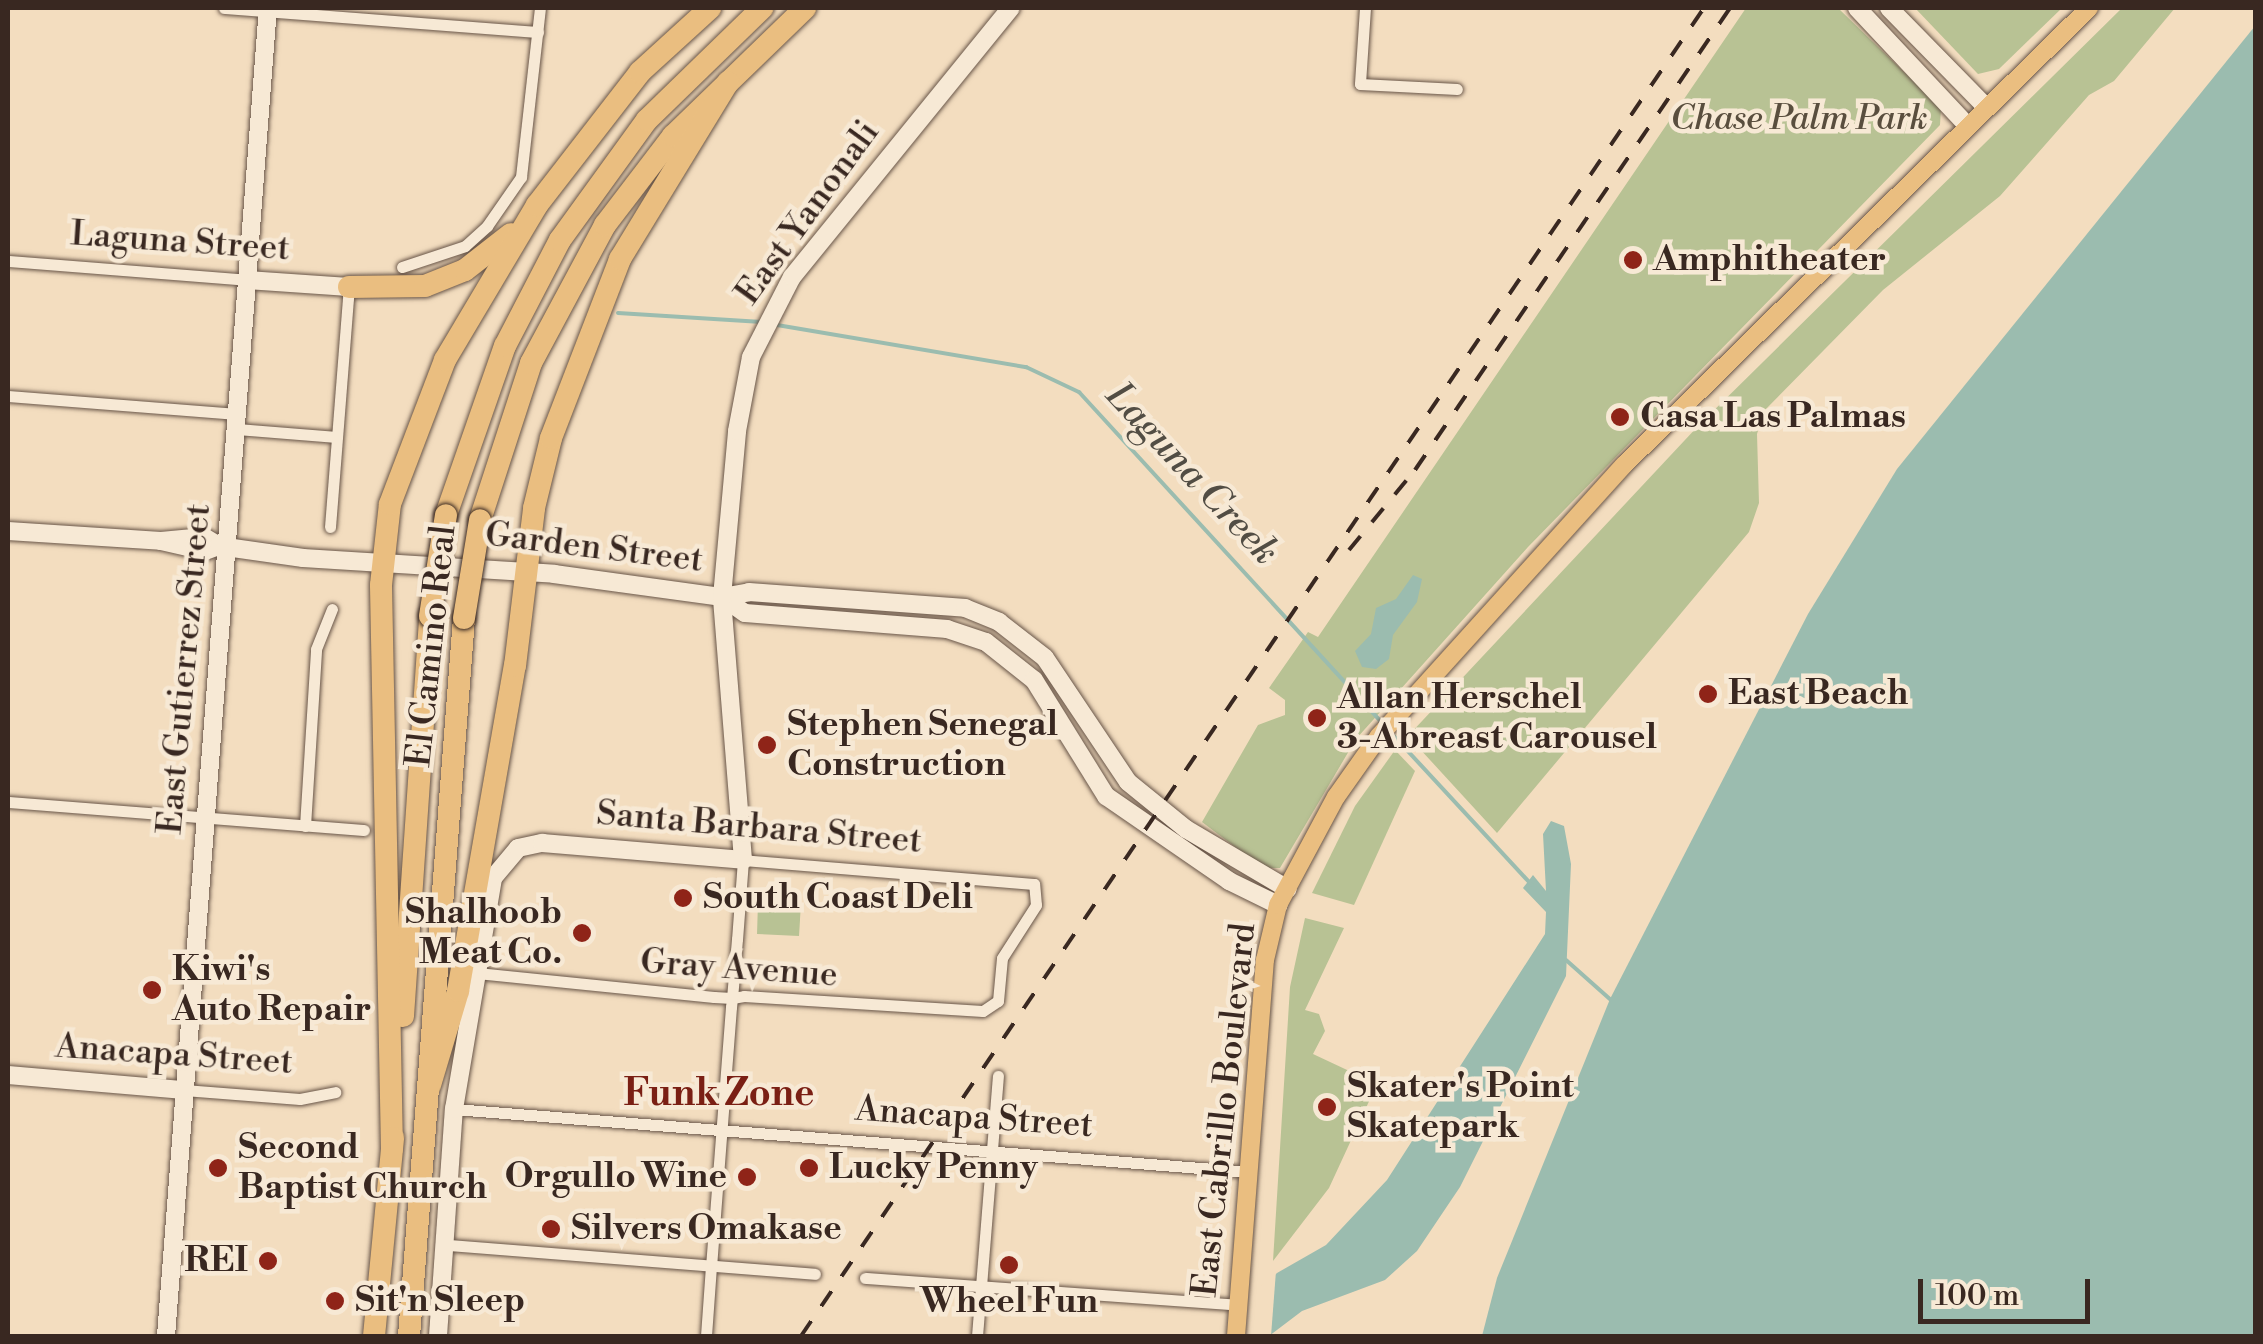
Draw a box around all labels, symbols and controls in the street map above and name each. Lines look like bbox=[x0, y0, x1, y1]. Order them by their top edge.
park label: Chase Palm Park bbox=[1670, 98, 1928, 140]
street label: East Yanonali bbox=[727, 113, 889, 313]
street label: Laguna Street bbox=[69, 213, 291, 271]
place label: Amphitheater bbox=[1653, 239, 1886, 281]
marker: Amphitheater bbox=[1622, 249, 1644, 271]
water label: Laguna Creek bbox=[1096, 374, 1288, 574]
place label: Casa Las Palmas bbox=[1640, 396, 1906, 438]
marker: Casa Las Palmas bbox=[1609, 406, 1631, 428]
street label: East Gutierrez Street bbox=[150, 502, 220, 836]
street label: Garden Street bbox=[483, 514, 705, 582]
street label: El Camino Real bbox=[398, 523, 466, 769]
place label: East Beach bbox=[1728, 673, 1908, 715]
place label: Allan Herschel 3-Abreast Carousel bbox=[1337, 677, 1657, 759]
marker: East Beach bbox=[1697, 683, 1719, 705]
place label: Stephen Senegal Construction bbox=[787, 704, 1058, 786]
marker: Allan Herschel 3-Abreast Carousel bbox=[1306, 707, 1328, 729]
marker: Stephen Senegal Construction bbox=[756, 734, 778, 756]
street label: Santa Barbara Street bbox=[595, 793, 923, 863]
place label: South Coast Deli bbox=[703, 877, 973, 919]
marker: South Coast Deli bbox=[672, 887, 694, 909]
place label: Shalhoob Meat Co. bbox=[405, 892, 562, 974]
street label: East Cabrillo Boulevard bbox=[1184, 921, 1266, 1299]
marker: Shalhoob Meat Co. bbox=[571, 922, 593, 944]
street label: Gray Avenue bbox=[639, 941, 839, 997]
place label: Kiwi's Auto Repair bbox=[172, 949, 372, 1031]
marker: Kiwi's Auto Repair bbox=[141, 979, 163, 1001]
street label: Anacapa Street bbox=[54, 1026, 294, 1084]
place label: Skater's Point Skatepark bbox=[1347, 1066, 1574, 1148]
district label: Funk Zone bbox=[623, 1071, 815, 1117]
street label: Anacapa Street bbox=[854, 1089, 1094, 1147]
marker: Skater's Point Skatepark bbox=[1316, 1096, 1338, 1118]
place label: Second Baptist Church bbox=[238, 1127, 487, 1209]
place label: Lucky Penny bbox=[829, 1147, 1038, 1189]
place label: Orgullo Wine bbox=[505, 1156, 727, 1198]
marker: Second Baptist Church bbox=[207, 1157, 229, 1179]
marker: Lucky Penny bbox=[798, 1157, 820, 1179]
marker: Orgullo Wine bbox=[736, 1166, 758, 1188]
place label: Silvers Omakase bbox=[571, 1208, 842, 1250]
marker: Silvers Omakase bbox=[540, 1218, 562, 1240]
place label: REI bbox=[184, 1240, 248, 1282]
marker: REI bbox=[257, 1250, 279, 1272]
marker: Wheel Fun bbox=[998, 1254, 1020, 1276]
scale bar bbox=[1923, 1259, 2096, 1321]
text: 100 m bbox=[1935, 1277, 2019, 1315]
place label: Sit'n Sleep bbox=[355, 1280, 525, 1322]
place label: Wheel Fun bbox=[920, 1281, 1098, 1323]
marker: Sit'n Sleep bbox=[324, 1290, 346, 1312]

